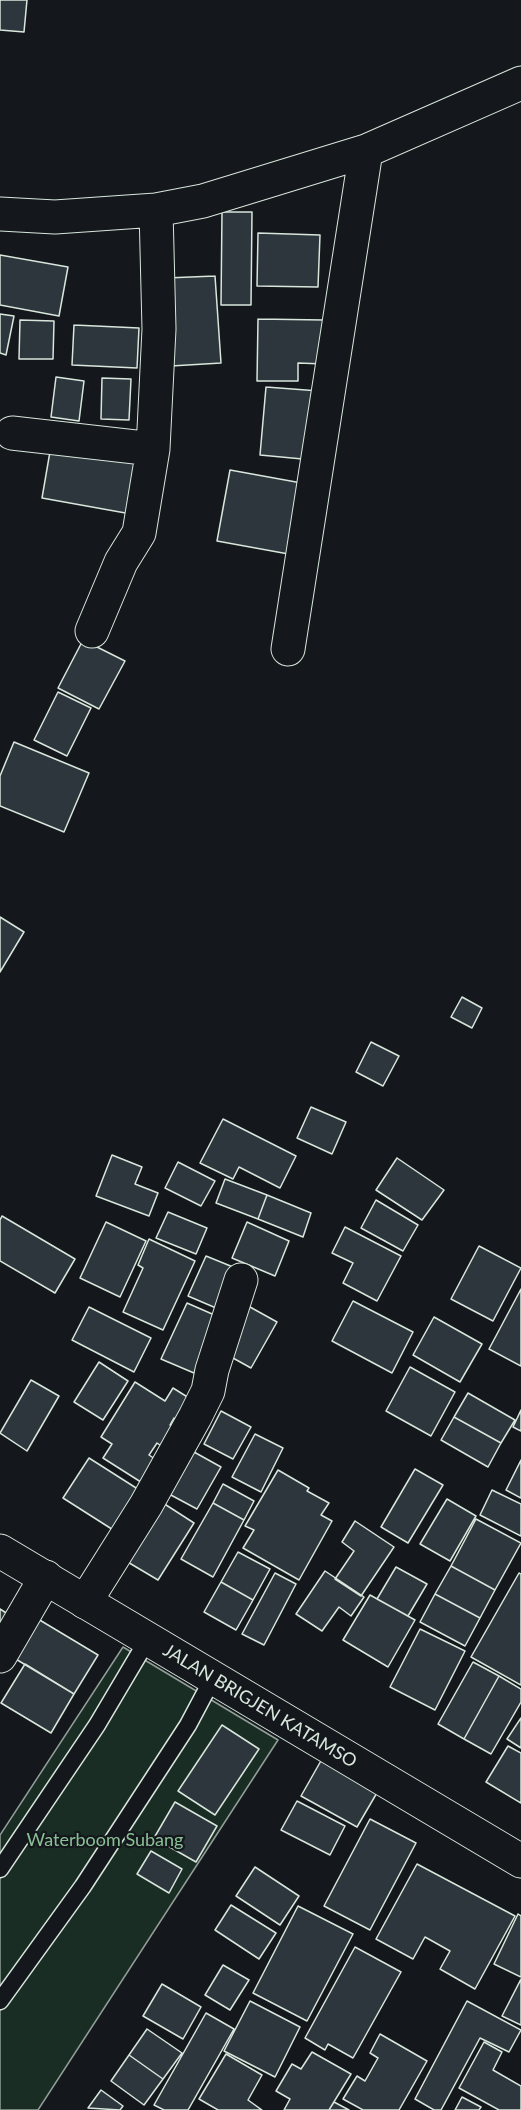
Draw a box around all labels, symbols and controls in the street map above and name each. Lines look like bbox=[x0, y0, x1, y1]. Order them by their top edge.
street label: JALAN BRIGJEN KATAMSO bbox=[159, 1640, 361, 1772]
park label: Waterboom Subang bbox=[27, 1829, 183, 1851]

